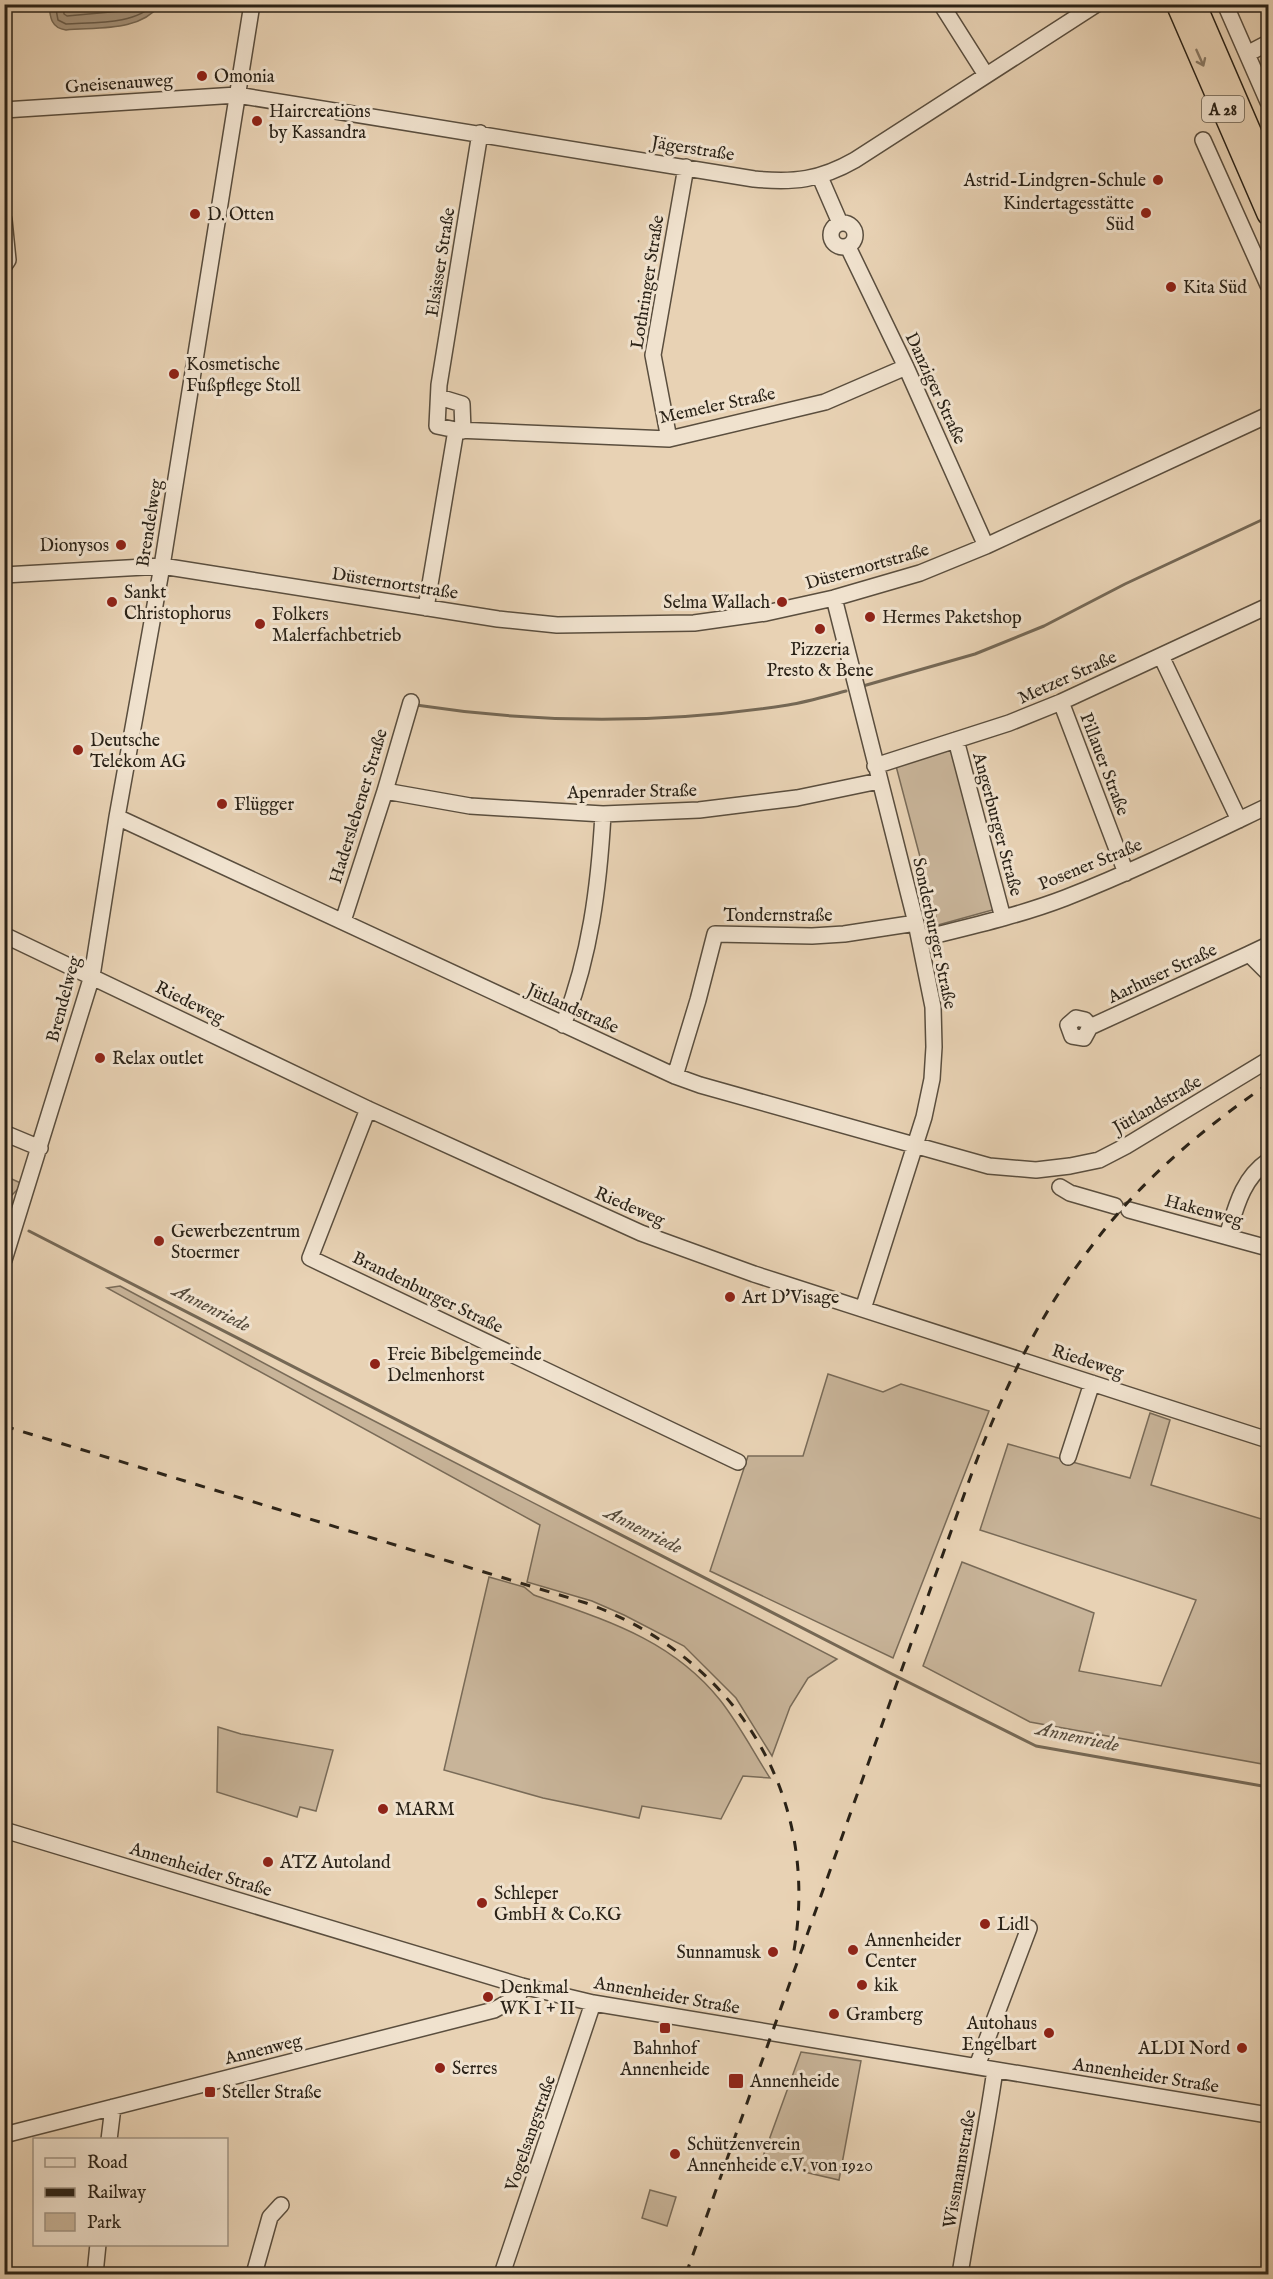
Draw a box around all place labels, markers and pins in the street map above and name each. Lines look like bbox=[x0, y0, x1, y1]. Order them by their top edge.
place label: Omonia bbox=[214, 66, 275, 89]
marker: Omonia bbox=[195, 69, 209, 83]
place label: Haircreations by Kassandra bbox=[269, 101, 371, 145]
marker: Haircreations by Kassandra bbox=[250, 114, 264, 128]
place label: Astrid-Lindgren-Schule bbox=[963, 170, 1146, 193]
marker: Astrid-Lindgren-Schule bbox=[1151, 173, 1165, 187]
place label: Kindertagesstätte Süd bbox=[1003, 193, 1134, 237]
place label: D. Otten bbox=[207, 204, 274, 227]
marker: Kindertagesstätte Süd bbox=[1139, 206, 1153, 220]
marker: D. Otten bbox=[188, 207, 202, 221]
place label: Kita Süd bbox=[1183, 277, 1247, 300]
marker: Kita Süd bbox=[1164, 280, 1178, 294]
place label: Kosmetische Fußpflege Stoll bbox=[186, 354, 301, 398]
marker: Kosmetische Fußpflege Stoll bbox=[167, 367, 181, 381]
place label: Dionysos bbox=[40, 535, 109, 558]
marker: Dionysos bbox=[114, 538, 128, 552]
place label: Sankt Christophorus bbox=[124, 582, 231, 626]
place label: Selma Wallach bbox=[663, 592, 770, 615]
marker: Sankt Christophorus bbox=[105, 595, 119, 609]
marker: Selma Wallach bbox=[775, 595, 789, 609]
place label: Folkers Malerfachbetrieb bbox=[272, 604, 402, 648]
place label: Hermes Paketshop bbox=[882, 607, 1022, 630]
marker: Hermes Paketshop bbox=[863, 610, 877, 624]
marker: Folkers Malerfachbetrieb bbox=[253, 617, 267, 631]
marker: Pizzeria Presto & Bene bbox=[813, 622, 827, 636]
place label: Pizzeria Presto & Bene bbox=[767, 639, 873, 683]
place label: Deutsche Telekom AG bbox=[90, 730, 187, 774]
marker: Deutsche Telekom AG bbox=[71, 743, 85, 757]
place label: Flügger bbox=[234, 794, 294, 817]
marker: Flügger bbox=[215, 797, 229, 811]
place label: Relax outlet bbox=[112, 1048, 204, 1071]
marker: Relax outlet bbox=[93, 1051, 107, 1065]
place label: Gewerbezentrum Stoermer bbox=[171, 1221, 300, 1265]
marker: Gewerbezentrum Stoermer bbox=[152, 1234, 166, 1248]
place label: Art D'Visage bbox=[741, 1287, 839, 1310]
marker: Art D'Visage bbox=[723, 1290, 737, 1304]
place label: Freie Bibelgemeinde Delmenhorst bbox=[387, 1344, 542, 1388]
marker: Freie Bibelgemeinde Delmenhorst bbox=[368, 1357, 382, 1371]
place label: MARM bbox=[395, 1799, 455, 1822]
marker: MARM bbox=[376, 1802, 390, 1816]
place label: ATZ Autoland bbox=[279, 1852, 391, 1875]
marker: ATZ Autoland bbox=[261, 1855, 275, 1869]
place label: Schleper GmbH & Co.KG bbox=[494, 1883, 622, 1927]
marker: Schleper GmbH & Co.KG bbox=[475, 1896, 489, 1910]
place label: Lidl bbox=[997, 1914, 1029, 1937]
marker: Lidl bbox=[978, 1917, 992, 1931]
place label: Annenheider Center bbox=[864, 1930, 962, 1974]
place label: Sunnamusk bbox=[676, 1942, 761, 1965]
marker: Annenheider Center bbox=[846, 1943, 860, 1957]
marker: Sunnamusk bbox=[766, 1945, 780, 1959]
place label: kik bbox=[874, 1975, 898, 1998]
place label: Denkmal WK I + II bbox=[500, 1977, 576, 2021]
marker: kik bbox=[855, 1978, 869, 1992]
marker: Denkmal WK I + II bbox=[481, 1990, 495, 2004]
place label: Gramberg bbox=[846, 2004, 923, 2027]
marker: Gramberg bbox=[827, 2007, 841, 2021]
place label: Autohaus Engelbart bbox=[962, 2013, 1037, 2057]
marker: Bahnhof Annenheide bbox=[658, 2021, 672, 2035]
marker: Autohaus Engelbart bbox=[1042, 2026, 1056, 2040]
place label: Bahnhof Annenheide bbox=[619, 2038, 710, 2082]
place label: ALDI Nord bbox=[1137, 2038, 1230, 2061]
marker: ALDI Nord bbox=[1235, 2041, 1249, 2055]
place label: Serres bbox=[452, 2058, 497, 2081]
marker: Serres bbox=[433, 2061, 447, 2075]
place label: Annenheide bbox=[749, 2071, 840, 2094]
marker: Annenheide bbox=[727, 2072, 745, 2090]
place label: Steller Straße bbox=[222, 2082, 322, 2105]
marker: Steller Straße bbox=[203, 2085, 217, 2099]
place label: Schützenverein Annenheide e.V. von 1920 bbox=[686, 2134, 873, 2178]
marker: Schützenverein Annenheide e.V. von 1920 bbox=[668, 2147, 682, 2161]

